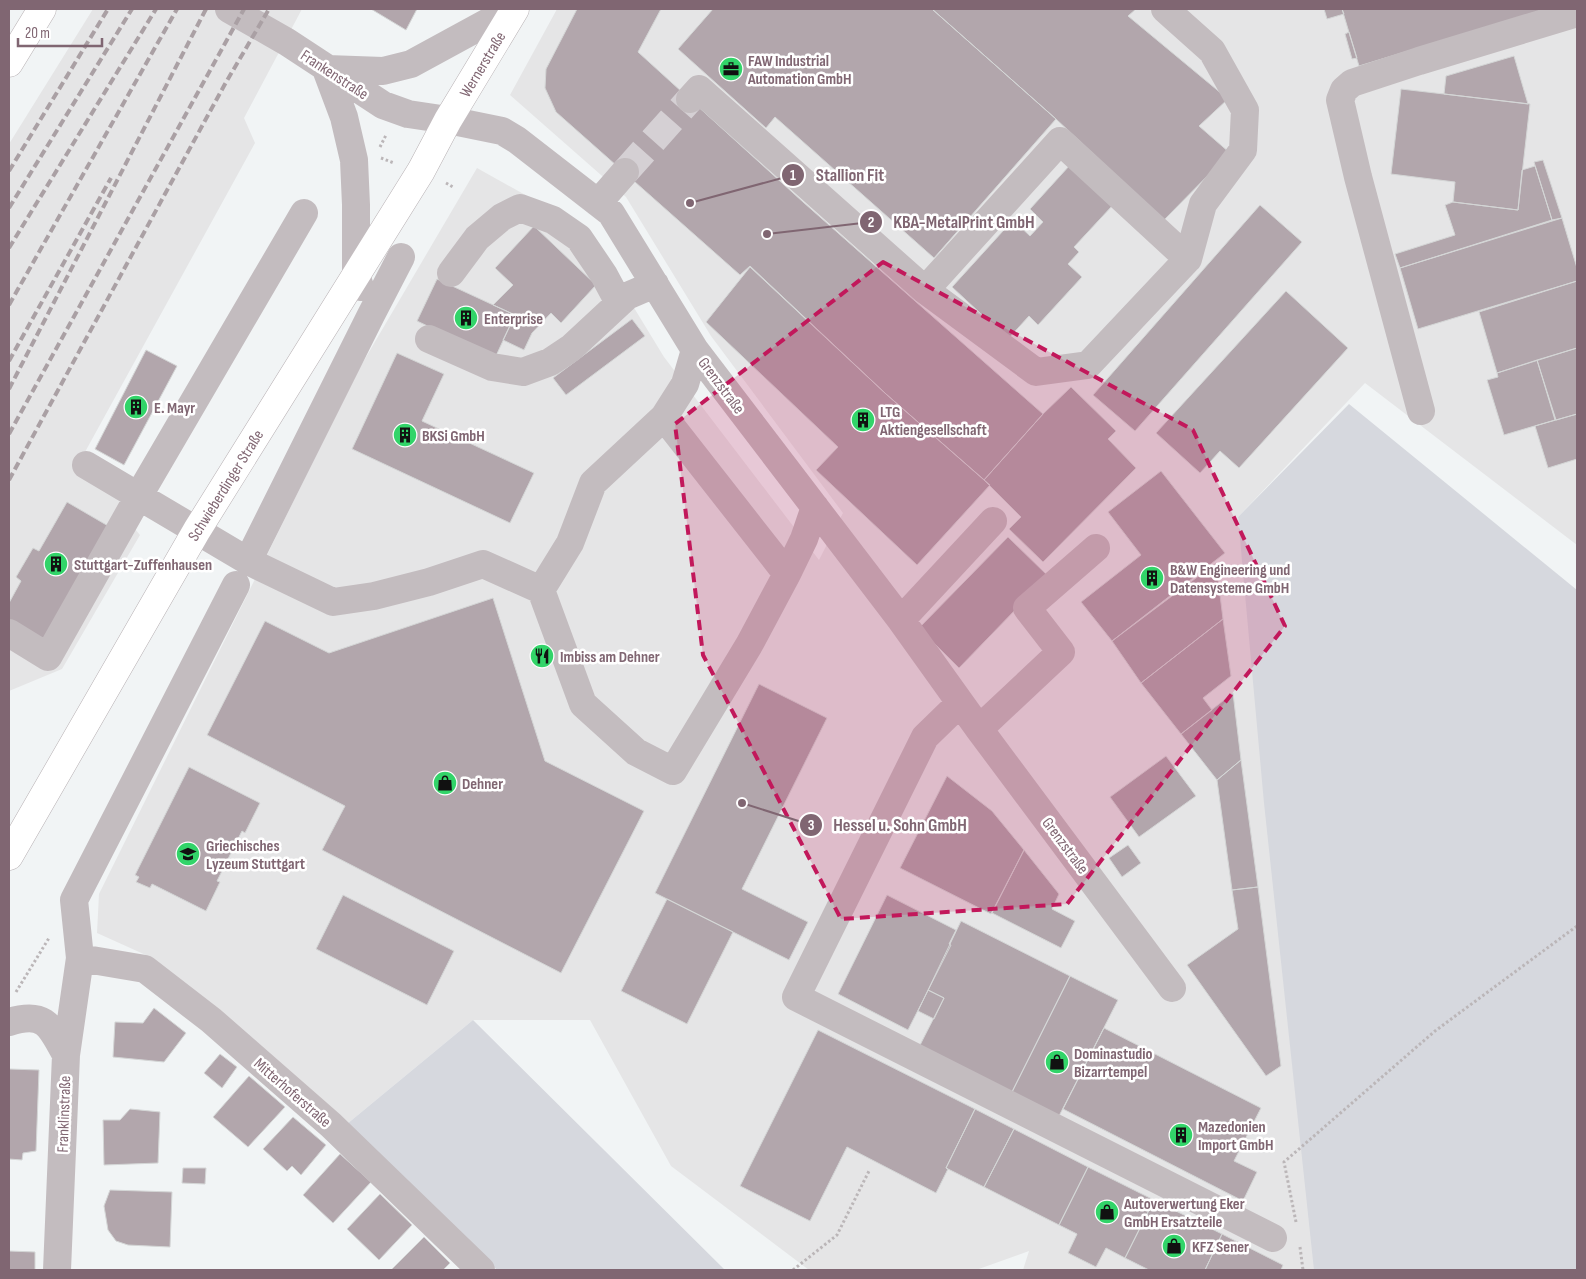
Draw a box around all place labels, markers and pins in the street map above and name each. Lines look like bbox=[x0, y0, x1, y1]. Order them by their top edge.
place label: FAW Industrial Automation GmbH bbox=[747, 52, 852, 89]
office icon: FAW Industrial Automation GmbH bbox=[718, 56, 744, 82]
callout: Stallion Fit bbox=[780, 158, 894, 191]
callout: KBA-MetalPrint GmbH bbox=[859, 205, 1045, 238]
building icon: Enterprise bbox=[453, 305, 479, 331]
place label: Enterprise bbox=[484, 310, 543, 329]
building icon: E. Mayr bbox=[123, 394, 149, 420]
place label: E. Mayr bbox=[154, 399, 195, 418]
place label: LTG Aktiengesellschaft bbox=[879, 403, 987, 440]
building icon: LTG Aktiengesellschaft bbox=[850, 407, 876, 433]
building icon: BKSi GmbH bbox=[392, 422, 418, 448]
place label: BKSi GmbH bbox=[422, 427, 485, 446]
building icon: Stuttgart-Zuffenhausen bbox=[43, 551, 69, 577]
place label: Stuttgart-Zuffenhausen bbox=[74, 556, 212, 575]
place label: B&W Engineering und Datensysteme GmbH bbox=[1170, 561, 1290, 598]
building icon: B&W Engineering und Datensysteme GmbH bbox=[1139, 565, 1165, 591]
restaurant icon: Imbiss am Dehner bbox=[529, 643, 555, 669]
place label: Imbiss am Dehner bbox=[560, 648, 660, 667]
shop icon: Dehner bbox=[432, 770, 458, 796]
place label: Dehner bbox=[462, 775, 503, 794]
callout: Hessel u. Sohn GmbH bbox=[798, 809, 977, 842]
place label: Griechisches Lyzeum Stuttgart bbox=[206, 837, 305, 874]
school or university icon: Griechisches Lyzeum Stuttgart bbox=[175, 841, 201, 867]
place label: Dominastudio Bizarrtempel bbox=[1074, 1045, 1152, 1082]
shop icon: Dominastudio Bizarrtempel bbox=[1044, 1049, 1070, 1075]
place label: Mazedonien Import GmbH bbox=[1198, 1118, 1274, 1155]
building icon: Mazedonien Import GmbH bbox=[1168, 1122, 1194, 1148]
place label: Autoverwertung Eker GmbH Ersatzteile bbox=[1123, 1195, 1245, 1232]
shop icon: Autoverwertung Eker GmbH Ersatzteile bbox=[1094, 1199, 1120, 1225]
shop icon: KFZ Sener bbox=[1161, 1233, 1187, 1259]
place label: KFZ Sener bbox=[1192, 1238, 1249, 1257]

